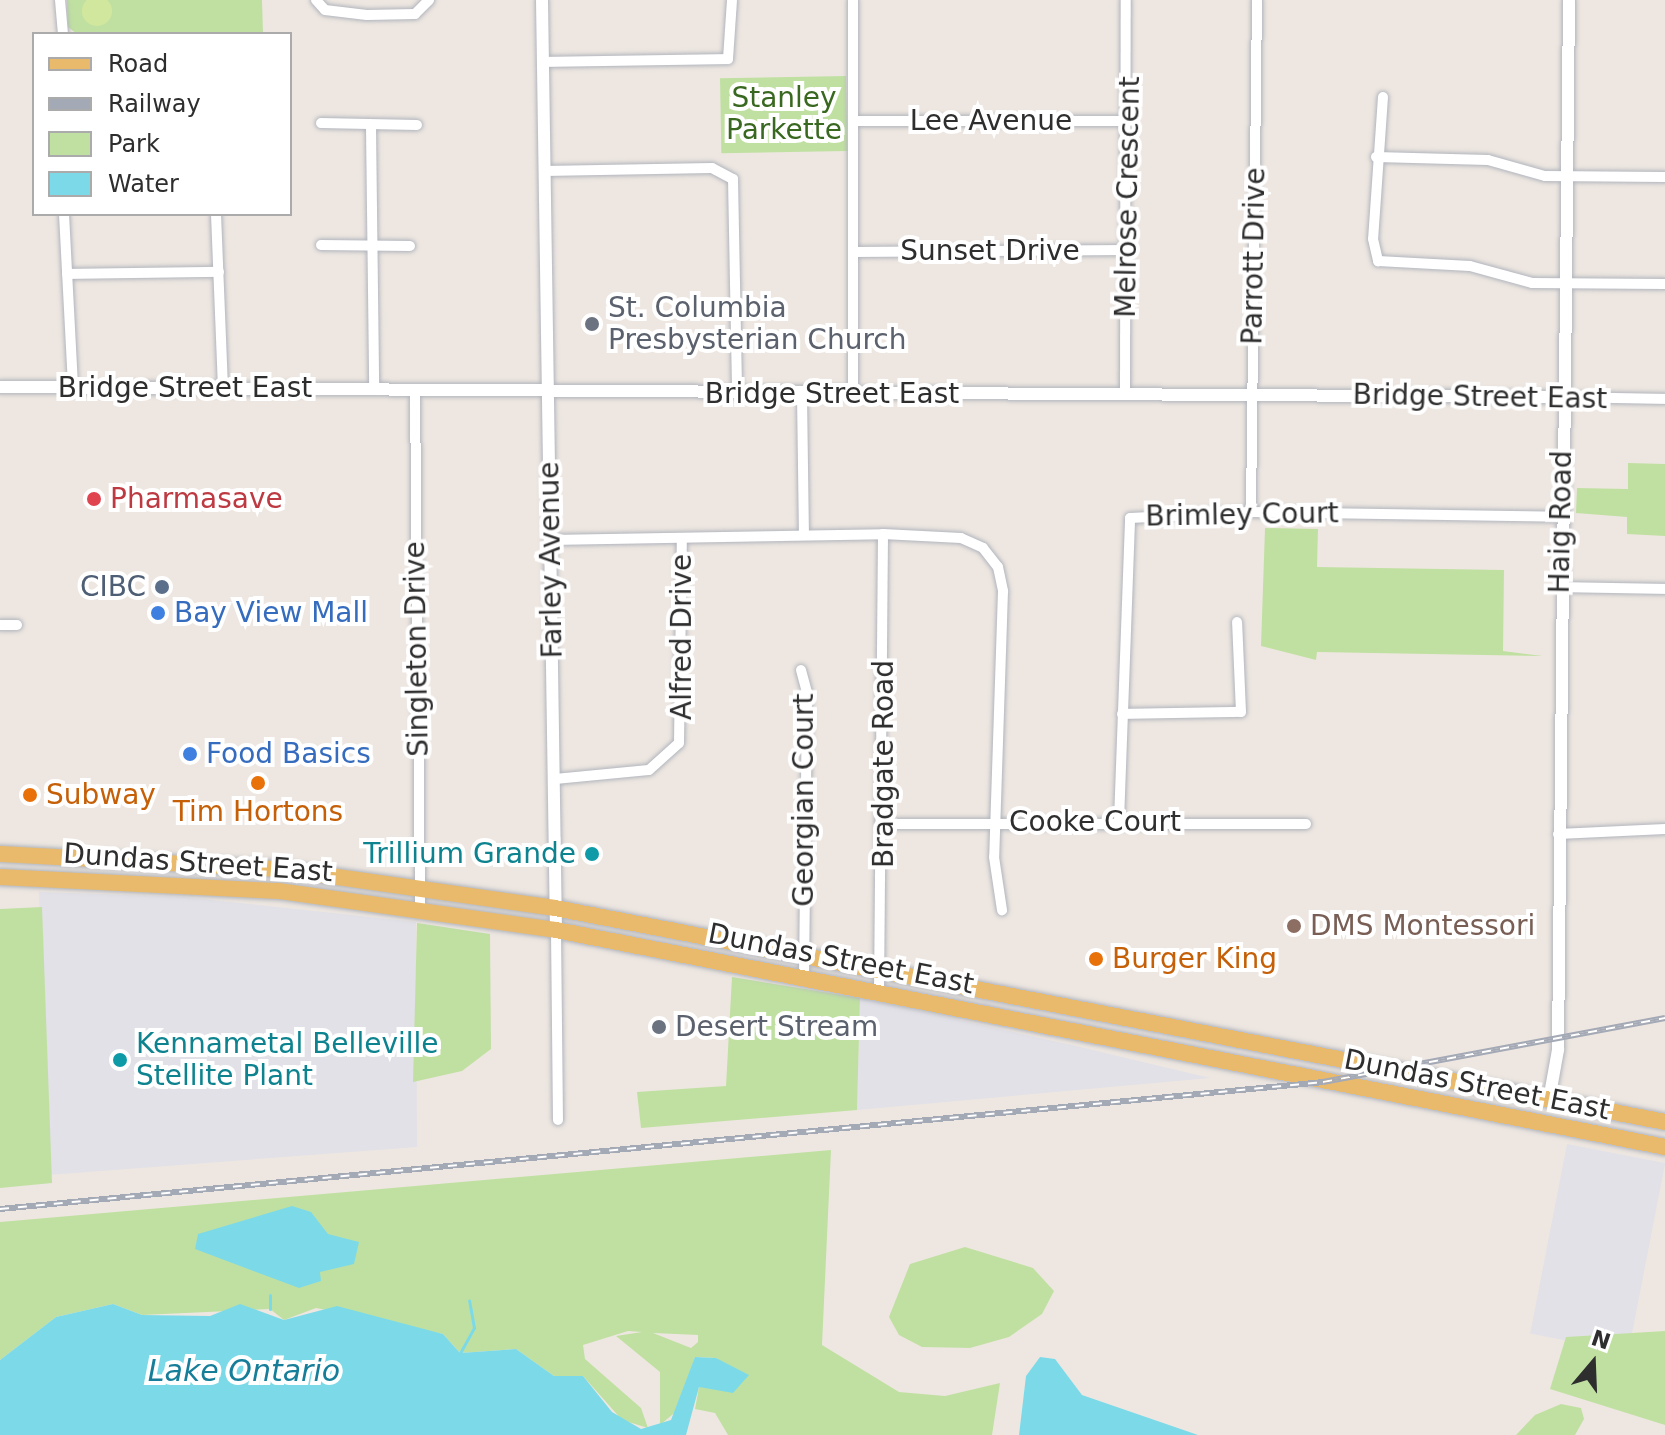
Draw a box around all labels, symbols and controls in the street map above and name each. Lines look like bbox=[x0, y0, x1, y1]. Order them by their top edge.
legend bbox=[32, 32, 292, 216]
text: Road bbox=[108, 50, 168, 78]
street label: Melrose Crescent bbox=[1109, 76, 1147, 318]
park label: Stanley Parkette bbox=[726, 81, 842, 147]
text: Railway bbox=[108, 90, 201, 118]
street label: Lee Avenue bbox=[910, 104, 1072, 138]
text: Park bbox=[108, 130, 160, 158]
street label: Parrott Drive bbox=[1236, 167, 1272, 345]
text: Water bbox=[108, 170, 179, 198]
street label: Sunset Drive bbox=[900, 234, 1080, 268]
place label: St. Columbia Presbysterian Church bbox=[608, 291, 906, 357]
marker: St. Columbia Presbysterian Church bbox=[583, 315, 601, 333]
street label: Bridge Street East bbox=[58, 371, 312, 405]
street label: Bridge Street East bbox=[705, 377, 959, 411]
street label: Bridge Street East bbox=[1352, 378, 1608, 416]
street label: Haig Road bbox=[1543, 450, 1579, 594]
street label: Farley Avenue bbox=[532, 461, 570, 659]
place label: Pharmasave bbox=[110, 482, 283, 516]
marker: Pharmasave bbox=[85, 490, 103, 508]
street label: Brimley Court bbox=[1145, 497, 1339, 533]
street label: Singleton Drive bbox=[398, 541, 436, 757]
street label: Alfred Drive bbox=[665, 554, 699, 720]
place label: CIBC bbox=[80, 570, 146, 604]
marker: CIBC bbox=[153, 578, 171, 596]
place label: Bay View Mall bbox=[174, 596, 368, 630]
marker: Bay View Mall bbox=[149, 604, 167, 622]
street label: Bradgate Road bbox=[867, 660, 901, 868]
street label: Georgian Court bbox=[787, 693, 821, 907]
place label: Food Basics bbox=[206, 737, 371, 771]
marker: Food Basics bbox=[181, 745, 199, 763]
marker: Tim Hortons bbox=[249, 774, 267, 792]
place label: Subway bbox=[46, 778, 156, 812]
marker: Subway bbox=[21, 786, 39, 804]
place label: Tim Hortons bbox=[173, 795, 343, 829]
street label: Cooke Court bbox=[1009, 805, 1181, 839]
street label: Dundas Street East bbox=[62, 837, 334, 889]
place label: Trillium Grande bbox=[363, 837, 576, 871]
marker: Trillium Grande bbox=[583, 845, 601, 863]
place label: DMS Montessori bbox=[1310, 909, 1535, 943]
street label: Dundas Street East bbox=[705, 917, 977, 1001]
marker: DMS Montessori bbox=[1285, 917, 1303, 935]
place label: Burger King bbox=[1112, 942, 1277, 976]
marker: Burger King bbox=[1087, 950, 1105, 968]
place label: Desert Stream bbox=[675, 1010, 878, 1044]
marker: Desert Stream bbox=[650, 1018, 668, 1036]
place label: Kennametal Belleville Stellite Plant bbox=[136, 1027, 439, 1093]
street label: Dundas Street East bbox=[1341, 1043, 1613, 1127]
marker: Kennametal Belleville Stellite Plant bbox=[111, 1051, 129, 1069]
north arrow bbox=[1553, 1323, 1633, 1403]
text: N bbox=[1588, 1325, 1614, 1355]
water label: Lake Ontario bbox=[148, 1353, 340, 1389]

